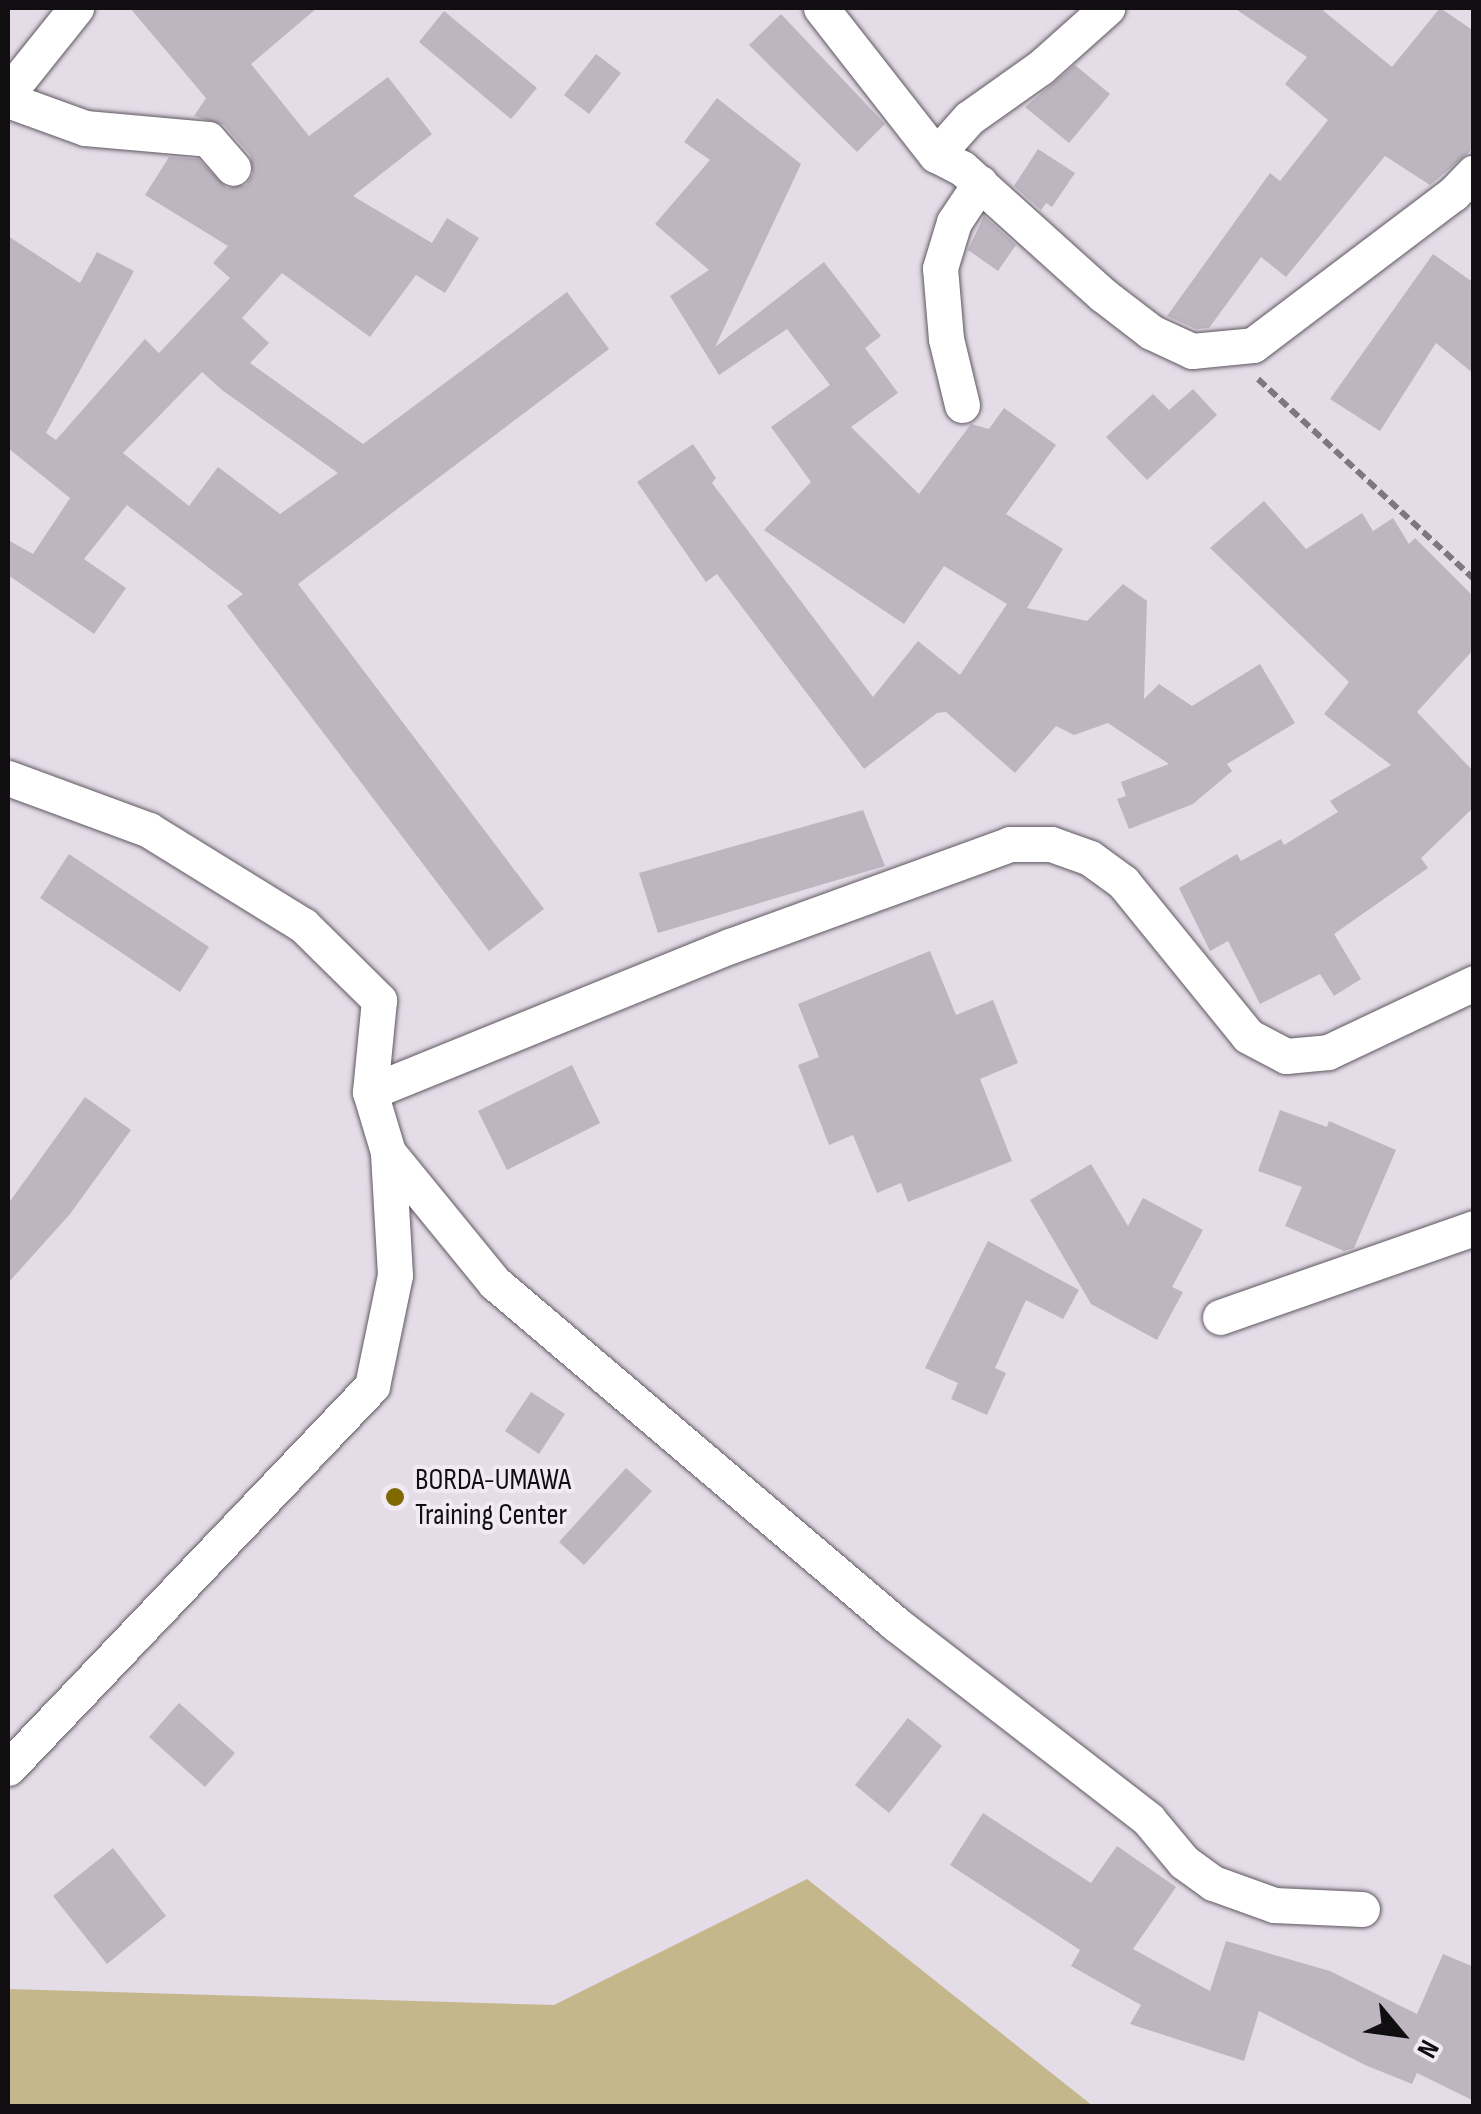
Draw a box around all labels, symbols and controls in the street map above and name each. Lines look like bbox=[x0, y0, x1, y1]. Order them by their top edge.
place label: BORDA-UMAWA Training Center bbox=[415, 1462, 571, 1532]
marker: BORDA-UMAWA Training Center bbox=[384, 1486, 406, 1508]
north arrow bbox=[1351, 1984, 1451, 2084]
text: N bbox=[1410, 2034, 1446, 2063]

